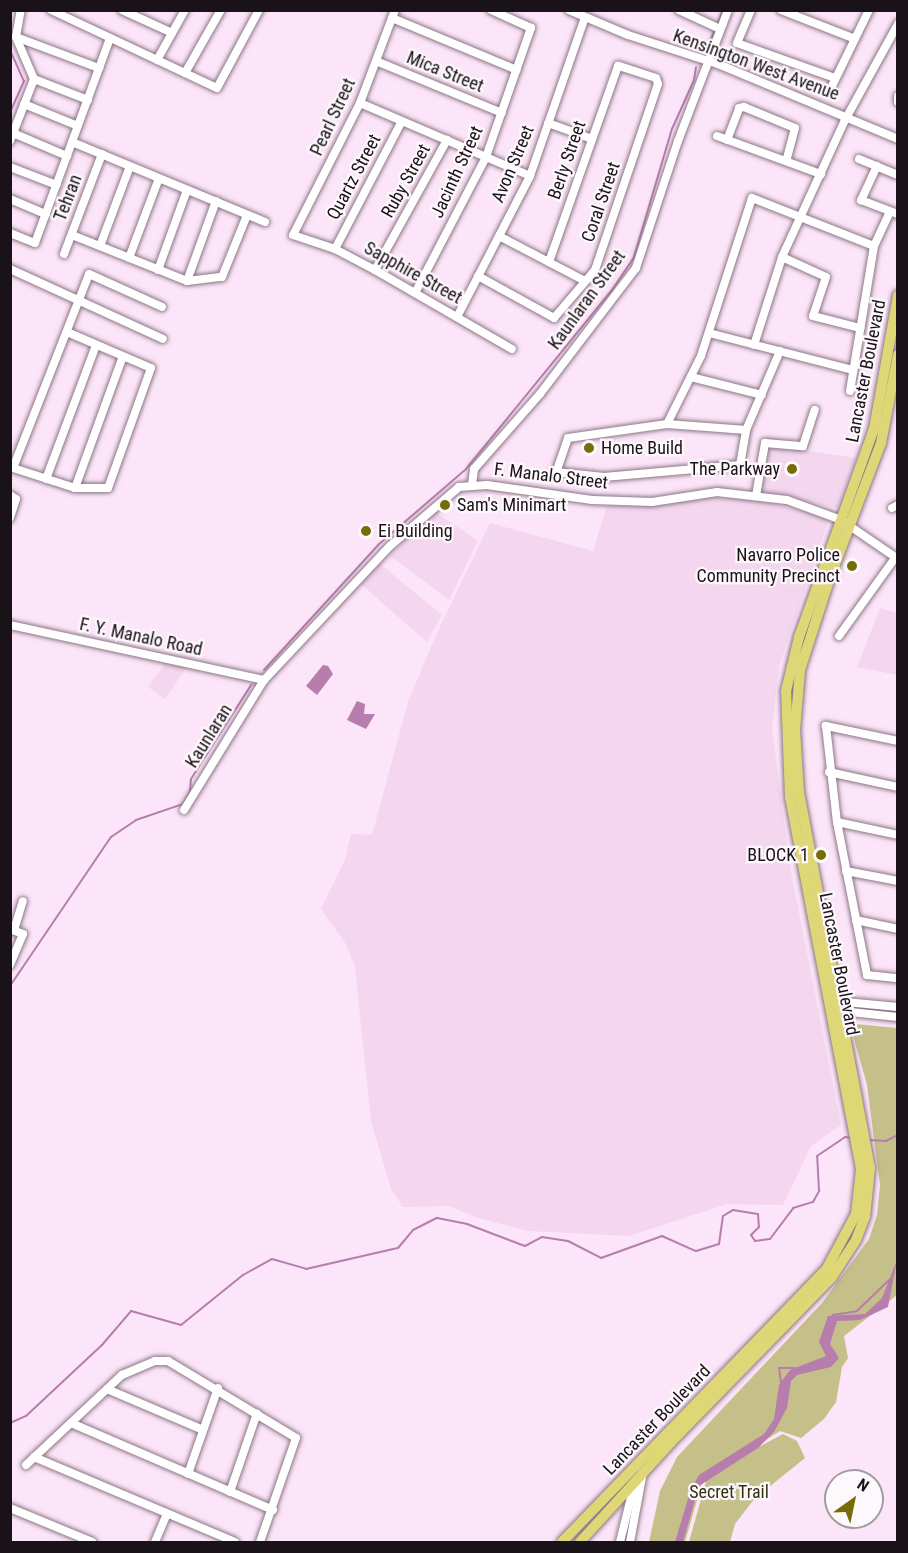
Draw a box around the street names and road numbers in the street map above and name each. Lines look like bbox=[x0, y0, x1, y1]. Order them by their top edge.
street label: Kensington West Avenue bbox=[670, 25, 842, 105]
street label: Mica Street bbox=[403, 47, 487, 97]
street label: Pearl Street bbox=[306, 75, 360, 159]
street label: Berly Street bbox=[543, 118, 591, 202]
street label: Avon Street bbox=[487, 122, 539, 206]
street label: Jacinth Street bbox=[426, 123, 488, 221]
street label: Quartz Street bbox=[322, 131, 386, 223]
street label: Ruby Street bbox=[377, 140, 435, 222]
street label: Coral Street bbox=[577, 159, 625, 245]
street label: Tehran bbox=[49, 172, 87, 224]
street label: Sapphire Street bbox=[360, 237, 466, 309]
street label: Kaunlaran Street bbox=[544, 246, 630, 354]
street label: Lancaster Boulevard bbox=[842, 298, 890, 444]
street label: F. Manalo Street bbox=[493, 458, 609, 494]
street label: F. Y. Manalo Road bbox=[78, 613, 204, 661]
street label: Kaunlaran bbox=[181, 700, 237, 772]
street label: Lancaster Boulevard bbox=[815, 891, 863, 1037]
street label: Lancaster Boulevard bbox=[599, 1360, 715, 1480]

